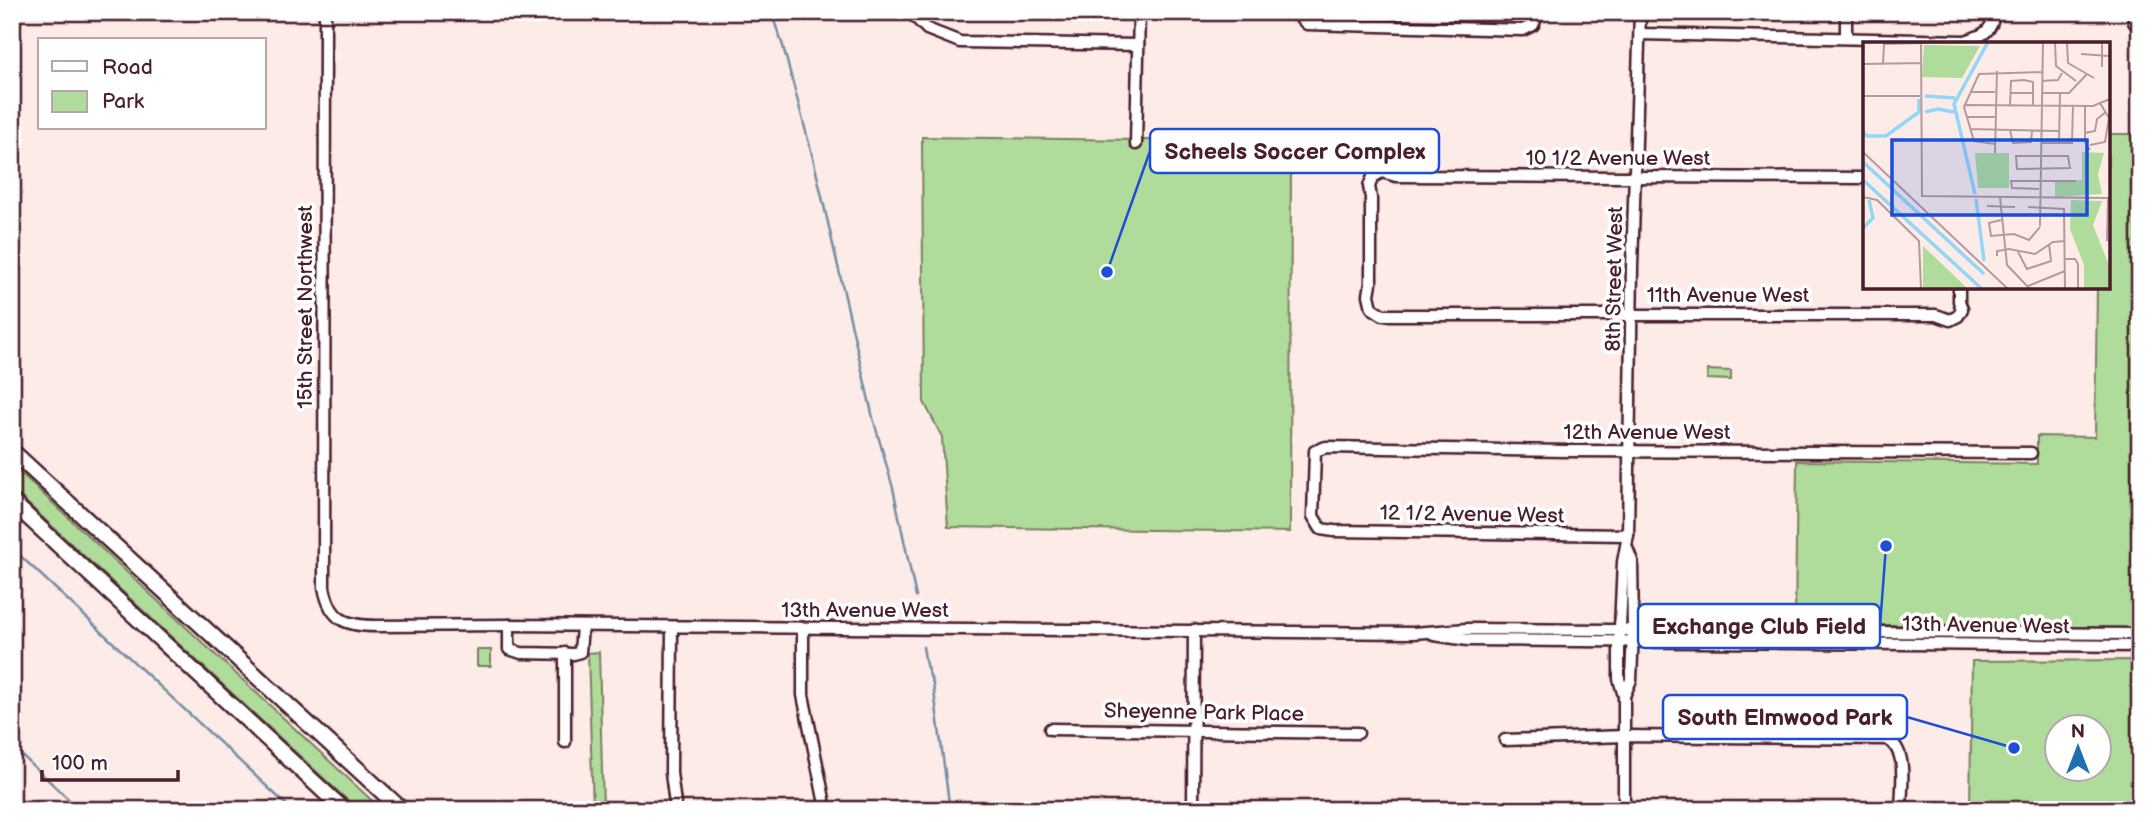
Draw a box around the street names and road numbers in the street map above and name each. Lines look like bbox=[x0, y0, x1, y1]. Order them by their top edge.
street label: 10 1/2 Avenue West bbox=[1526, 146, 1711, 171]
street label: 15th Street Northwest bbox=[293, 205, 318, 409]
street label: 8th Street West bbox=[1601, 206, 1628, 352]
street label: 11th Avenue West bbox=[1647, 283, 1810, 308]
street label: 12th Avenue West bbox=[1564, 420, 1731, 445]
street label: 12 1/2 Avenue West bbox=[1380, 500, 1565, 529]
street label: 13th Avenue West bbox=[781, 598, 949, 623]
street label: 13th Avenue West bbox=[1902, 612, 2070, 639]
street label: Sheyenne Park Place bbox=[1104, 698, 1304, 727]

